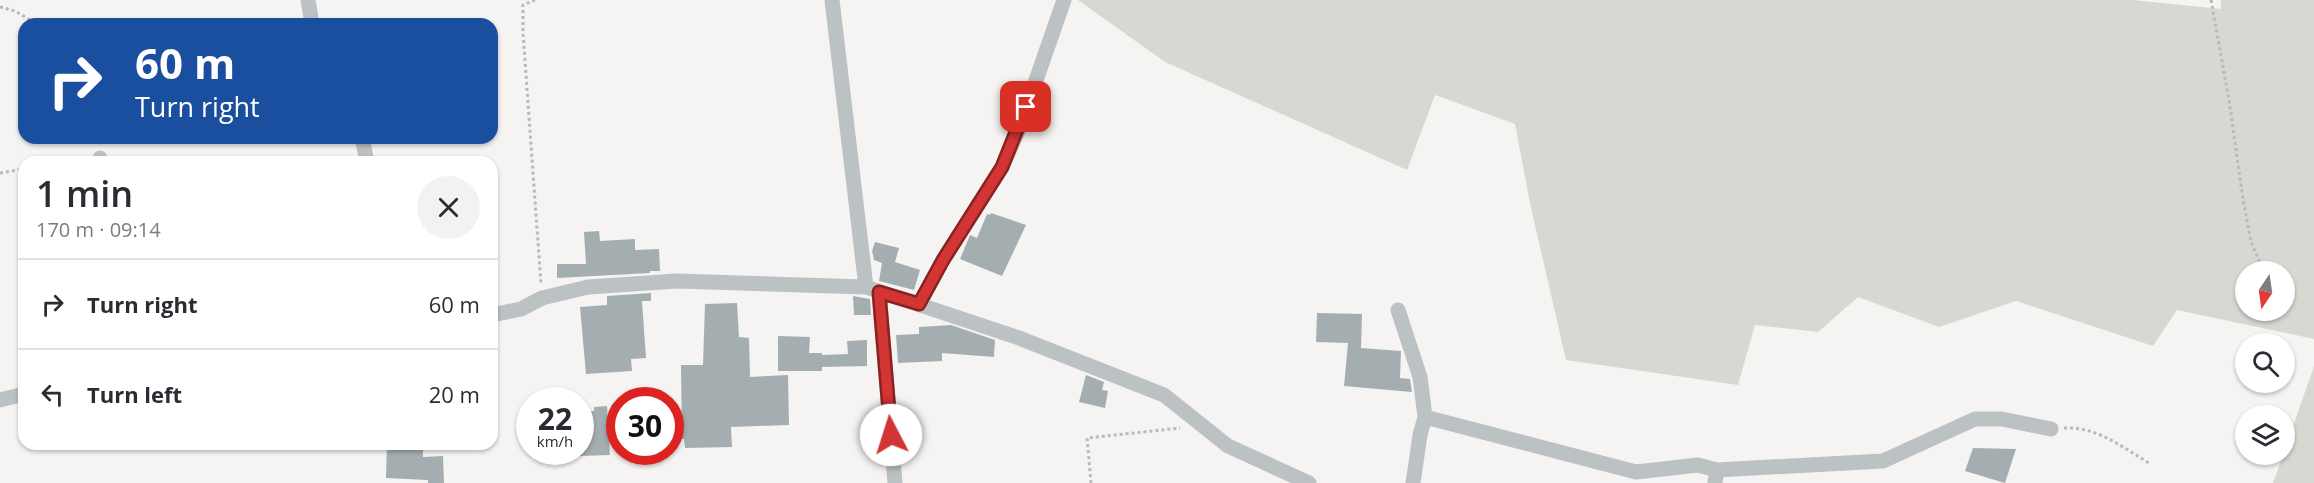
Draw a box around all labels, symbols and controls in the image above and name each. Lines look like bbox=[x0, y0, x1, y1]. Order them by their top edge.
text: 60 m bbox=[135, 34, 235, 91]
icon: right bbox=[36, 42, 114, 120]
pin bbox=[1000, 81, 1051, 132]
text: Turn right bbox=[135, 88, 260, 125]
icon: arrive bbox=[1009, 90, 1042, 123]
text: 1 min bbox=[36, 169, 133, 218]
button: close bbox=[417, 176, 480, 239]
text: 170 m · 09:14 bbox=[36, 216, 161, 243]
north arrow bbox=[2235, 261, 2295, 321]
map controls bbox=[2235, 261, 2295, 465]
icon: right bbox=[36, 288, 69, 321]
text: Turn right bbox=[87, 289, 198, 319]
text: 60 m bbox=[429, 289, 480, 319]
button: search bbox=[2235, 333, 2295, 393]
icon: left bbox=[36, 378, 69, 411]
text: Turn left bbox=[87, 379, 182, 409]
text: 20 m bbox=[429, 379, 480, 409]
speed limit sign: 30 bbox=[606, 387, 684, 465]
text: 22 bbox=[538, 398, 572, 439]
position arrow bbox=[859, 403, 923, 467]
button: layers bbox=[2235, 405, 2295, 465]
text: km/h bbox=[537, 431, 573, 451]

